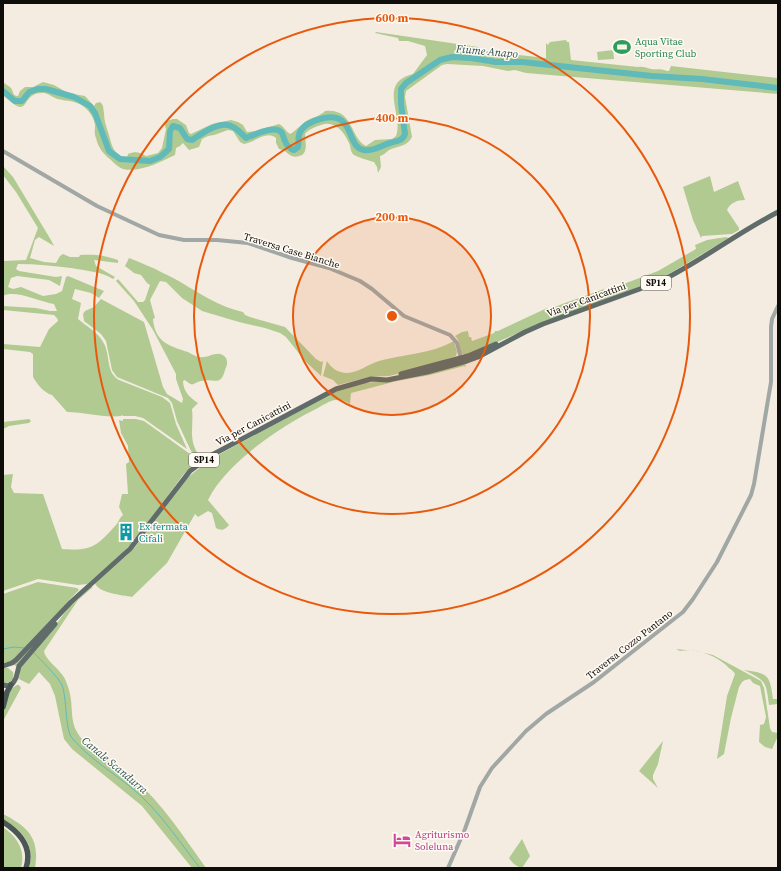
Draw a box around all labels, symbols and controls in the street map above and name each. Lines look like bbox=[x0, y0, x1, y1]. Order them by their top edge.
text: 600 m bbox=[376, 10, 409, 26]
place label: Aqua Vitae Sporting Club bbox=[635, 35, 697, 60]
sports icon: Aqua Vitae Sporting Club bbox=[612, 37, 632, 57]
water label: Fiume Anapo bbox=[454, 41, 519, 62]
text: 400 m bbox=[376, 110, 409, 126]
text: 200 m bbox=[376, 209, 409, 225]
street label: Traversa Case Bianche bbox=[242, 230, 342, 271]
road number: SP14 bbox=[641, 276, 671, 290]
street label: Via per Canicattini bbox=[545, 279, 628, 320]
centre of rings bbox=[385, 309, 399, 323]
street label: Via per Canicattini bbox=[213, 398, 293, 449]
road number: SP14 bbox=[189, 453, 219, 467]
place label: Ex fermata Cifali bbox=[139, 520, 189, 545]
building icon: Ex fermata Cifali bbox=[116, 522, 136, 542]
street label: Traversa Cozzo Pantano bbox=[583, 606, 676, 682]
water label: Canale Scandurra bbox=[78, 733, 151, 798]
place label: Agriturismo Soleluna bbox=[415, 828, 470, 853]
hotel icon: Agriturismo Soleluna bbox=[392, 830, 412, 850]

